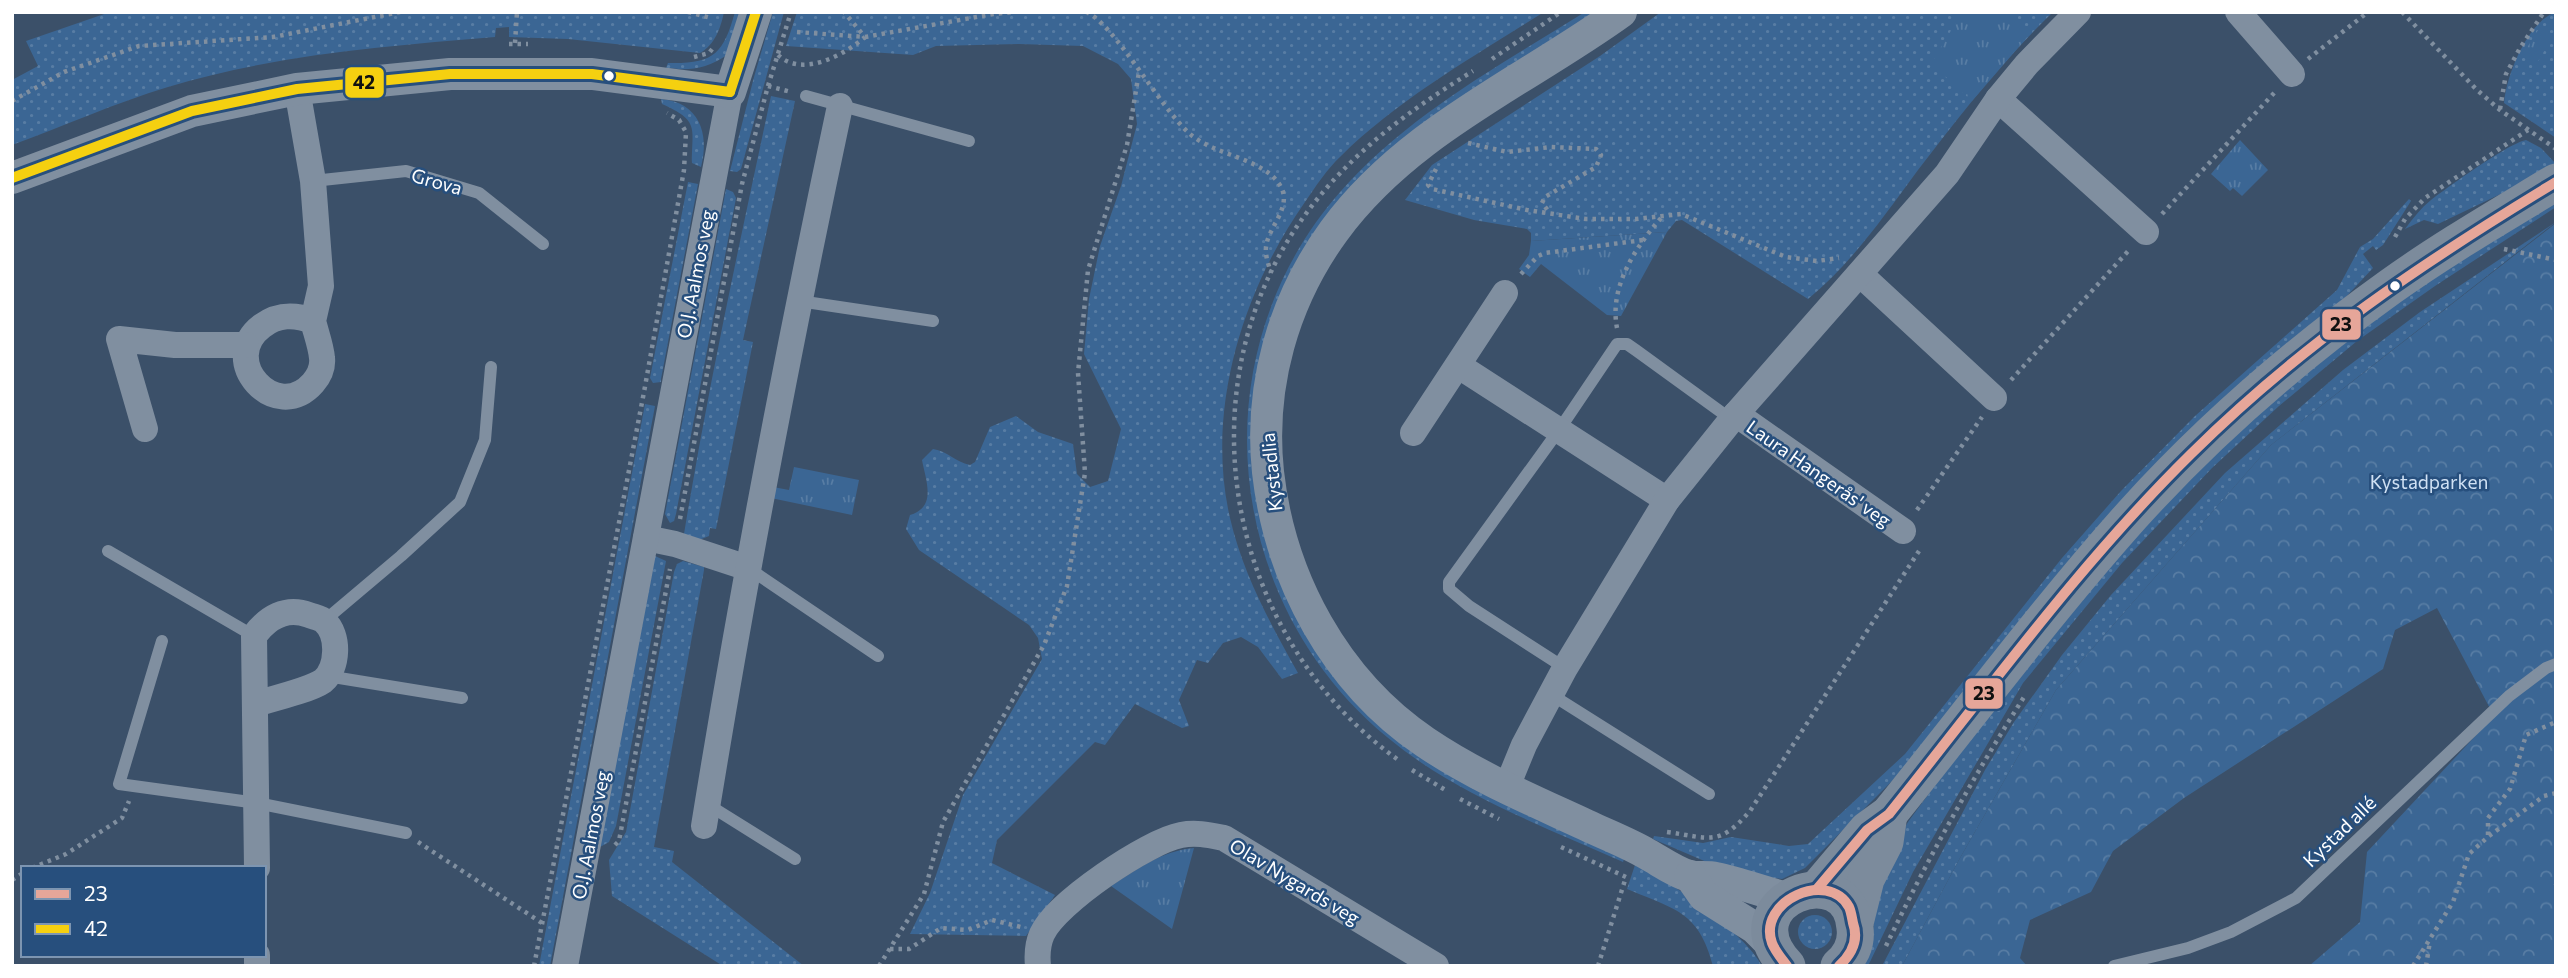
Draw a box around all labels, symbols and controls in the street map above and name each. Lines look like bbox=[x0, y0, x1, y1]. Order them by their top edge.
line badge: 42 bbox=[344, 66, 385, 99]
unlabelled marker bbox=[602, 69, 616, 83]
text: 42 bbox=[353, 70, 375, 93]
street label: Grova bbox=[409, 163, 465, 199]
street label: O.J. Aalmos veg bbox=[671, 208, 719, 340]
unlabelled marker bbox=[2388, 279, 2402, 293]
line badge: 23 bbox=[2321, 308, 2362, 341]
text: 23 bbox=[2330, 312, 2352, 335]
street label: Laura Hangerås' veg bbox=[1742, 415, 1896, 531]
street label: Kystadlia bbox=[1255, 432, 1287, 512]
park label: Kystadparken bbox=[2370, 470, 2488, 493]
line badge: 23 bbox=[1964, 677, 2004, 710]
text: 23 bbox=[1973, 681, 1995, 704]
street label: O.J. Aalmos veg bbox=[566, 769, 614, 901]
street label: Kystad allé bbox=[2298, 791, 2380, 871]
street label: Olav Nygards veg bbox=[1226, 833, 1364, 929]
legend bbox=[21, 866, 266, 957]
text: 23 bbox=[84, 880, 108, 905]
text: 42 bbox=[84, 915, 108, 940]

